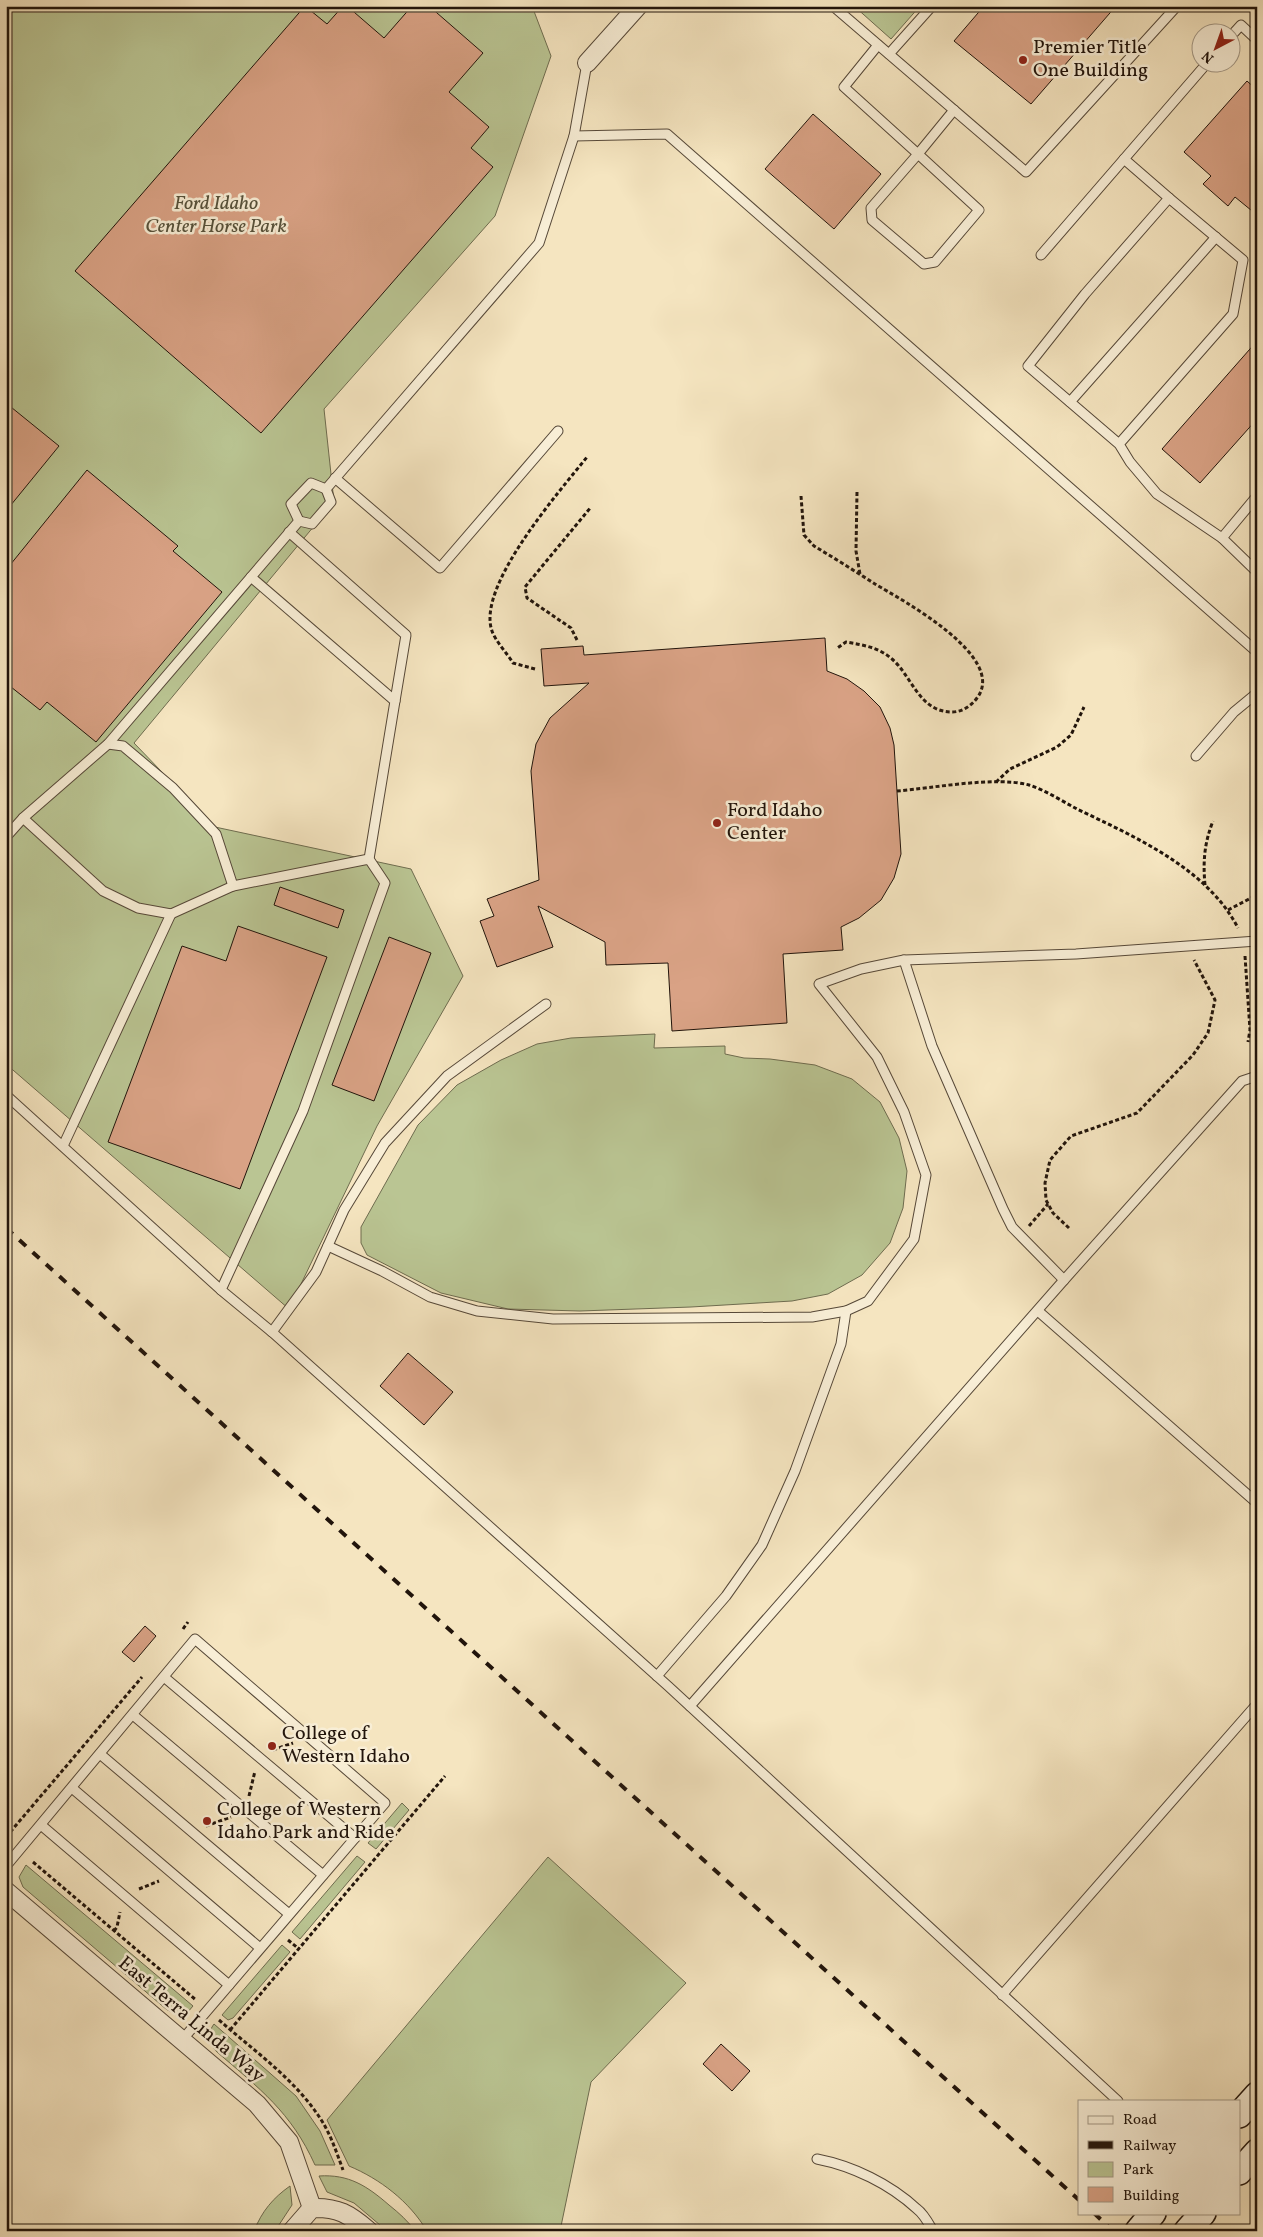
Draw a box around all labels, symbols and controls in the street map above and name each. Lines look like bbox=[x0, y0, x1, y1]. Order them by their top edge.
north arrow bbox=[1190, 22, 1240, 72]
place label: Premier Title One Building bbox=[1033, 34, 1148, 85]
text: N bbox=[1198, 46, 1219, 67]
marker: Premier Title One Building bbox=[1017, 54, 1029, 66]
park label: Ford Idaho Center Horse Park bbox=[145, 190, 287, 241]
place label: Ford Idaho Center bbox=[727, 797, 822, 848]
marker: Ford Idaho Center bbox=[711, 817, 723, 829]
place label: College of Western Idaho bbox=[282, 1720, 410, 1771]
marker: College of Western Idaho bbox=[266, 1740, 278, 1752]
place label: College of Western Idaho Park and Ride bbox=[217, 1796, 394, 1847]
marker: College of Western Idaho Park and Ride bbox=[201, 1815, 213, 1827]
street label: East Terra Linda Way bbox=[111, 1950, 271, 2090]
legend bbox=[1078, 2100, 1240, 2214]
text: Road bbox=[1123, 2110, 1157, 2131]
text: Railway bbox=[1123, 2136, 1176, 2157]
text: Park bbox=[1123, 2160, 1154, 2181]
text: Building bbox=[1123, 2186, 1180, 2207]

